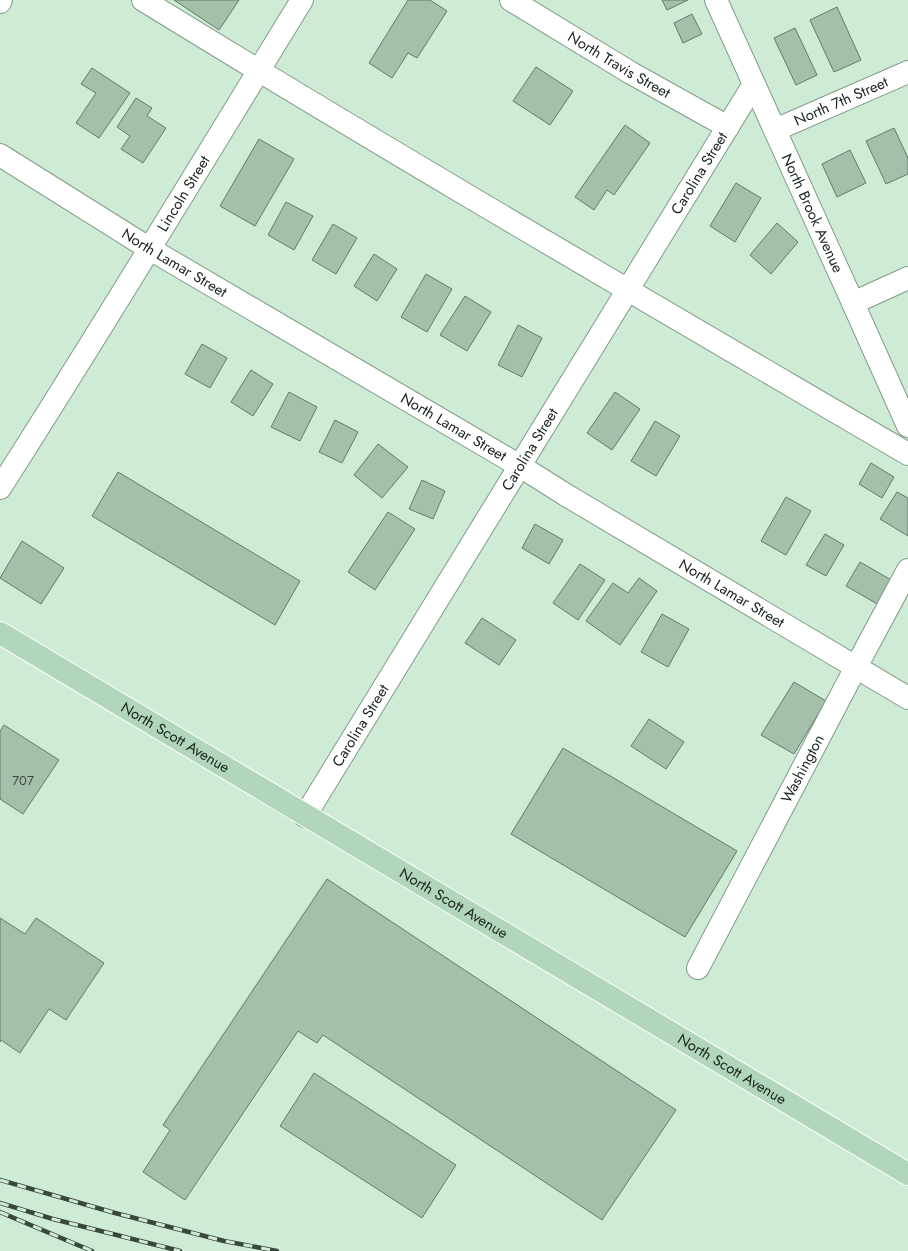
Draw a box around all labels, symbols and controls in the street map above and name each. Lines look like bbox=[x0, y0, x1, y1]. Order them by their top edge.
street label: North Travis Street bbox=[563, 26, 675, 104]
street label: North 7th Street bbox=[790, 71, 892, 131]
street label: Carolina Street bbox=[665, 127, 733, 219]
street label: North Brook Avenue bbox=[776, 150, 849, 277]
street label: Lincoln Street bbox=[152, 151, 216, 236]
street label: North Lamar Street bbox=[117, 223, 232, 303]
street label: North Lamar Street bbox=[397, 387, 511, 467]
street label: Carolina Street bbox=[496, 404, 564, 495]
street label: North Lamar Street bbox=[675, 553, 789, 633]
street label: Carolina Street bbox=[327, 680, 394, 771]
street label: North Scott Avenue bbox=[117, 696, 234, 779]
street label: Washington bbox=[776, 731, 830, 807]
house number: 707 bbox=[12, 771, 34, 790]
street label: North Scott Avenue bbox=[395, 862, 512, 944]
street label: North Scott Avenue bbox=[673, 1028, 791, 1110]

